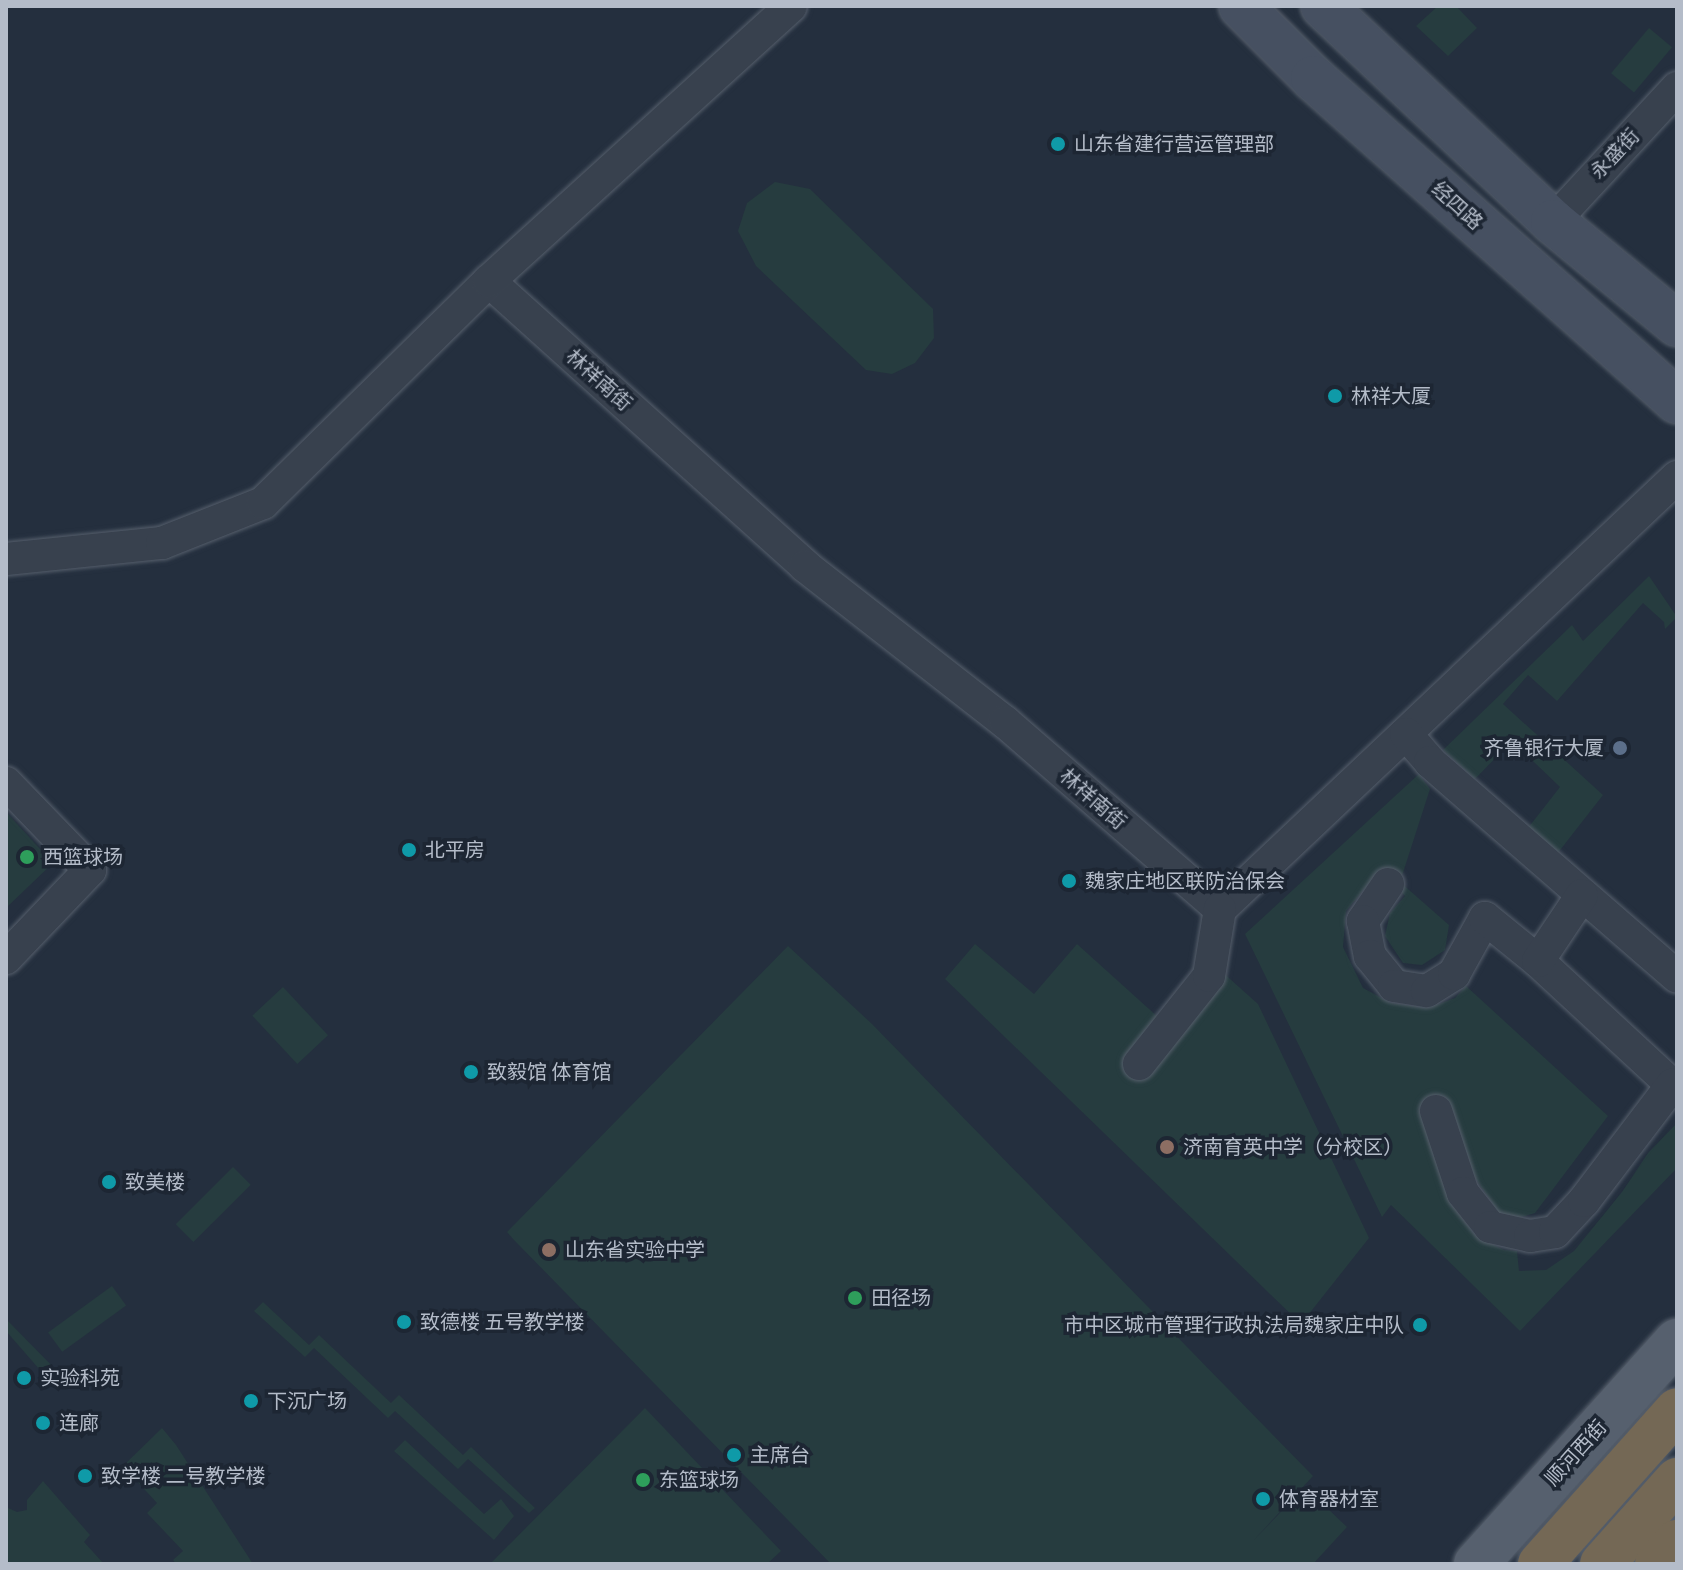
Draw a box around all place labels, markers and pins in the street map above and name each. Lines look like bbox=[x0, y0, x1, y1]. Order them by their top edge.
place label: 山东省建行营运管理部 bbox=[1074, 132, 1274, 156]
marker: 山东省建行营运管理部 bbox=[1049, 135, 1067, 153]
place label: 林祥大厦 bbox=[1351, 384, 1431, 408]
marker: 林祥大厦 bbox=[1326, 387, 1344, 405]
place label: 齐鲁银行大厦 bbox=[1484, 736, 1604, 760]
marker: 齐鲁银行大厦 bbox=[1611, 739, 1629, 757]
place label: 北平房 bbox=[425, 838, 485, 862]
marker: 北平房 bbox=[400, 841, 418, 859]
place label: 西篮球场 bbox=[43, 845, 123, 869]
marker: 西篮球场 bbox=[18, 848, 36, 866]
place label: 魏家庄地区联防治保会 bbox=[1085, 869, 1285, 893]
marker: 魏家庄地区联防治保会 bbox=[1060, 872, 1078, 890]
place label: 致毅馆 体育馆 bbox=[487, 1060, 611, 1084]
marker: 致毅馆 体育馆 bbox=[462, 1063, 480, 1081]
place label: 济南育英中学（分校区） bbox=[1183, 1135, 1403, 1159]
marker: 济南育英中学（分校区） bbox=[1158, 1138, 1176, 1156]
place label: 致美楼 bbox=[125, 1170, 185, 1194]
marker: 致美楼 bbox=[100, 1173, 118, 1191]
place label: 山东省实验中学 bbox=[565, 1238, 705, 1262]
marker: 山东省实验中学 bbox=[540, 1241, 558, 1259]
place label: 田径场 bbox=[871, 1286, 931, 1310]
marker: 田径场 bbox=[846, 1289, 864, 1307]
place label: 致德楼 五号教学楼 bbox=[420, 1310, 584, 1334]
marker: 致德楼 五号教学楼 bbox=[395, 1313, 413, 1331]
place label: 市中区城市管理行政执法局魏家庄中队 bbox=[1064, 1313, 1404, 1337]
marker: 市中区城市管理行政执法局魏家庄中队 bbox=[1411, 1316, 1429, 1334]
place label: 实验科苑 bbox=[40, 1366, 120, 1390]
marker: 实验科苑 bbox=[15, 1369, 33, 1387]
place label: 下沉广场 bbox=[267, 1389, 347, 1413]
marker: 下沉广场 bbox=[242, 1392, 260, 1410]
place label: 连廊 bbox=[59, 1411, 99, 1435]
marker: 连廊 bbox=[34, 1414, 52, 1432]
place label: 主席台 bbox=[750, 1443, 810, 1467]
marker: 主席台 bbox=[725, 1446, 743, 1464]
place label: 致学楼 二号教学楼 bbox=[101, 1464, 265, 1488]
marker: 致学楼 二号教学楼 bbox=[76, 1467, 94, 1485]
place label: 东篮球场 bbox=[659, 1468, 739, 1492]
marker: 东篮球场 bbox=[634, 1471, 652, 1489]
place label: 体育器材室 bbox=[1279, 1487, 1379, 1511]
marker: 体育器材室 bbox=[1254, 1490, 1272, 1508]

